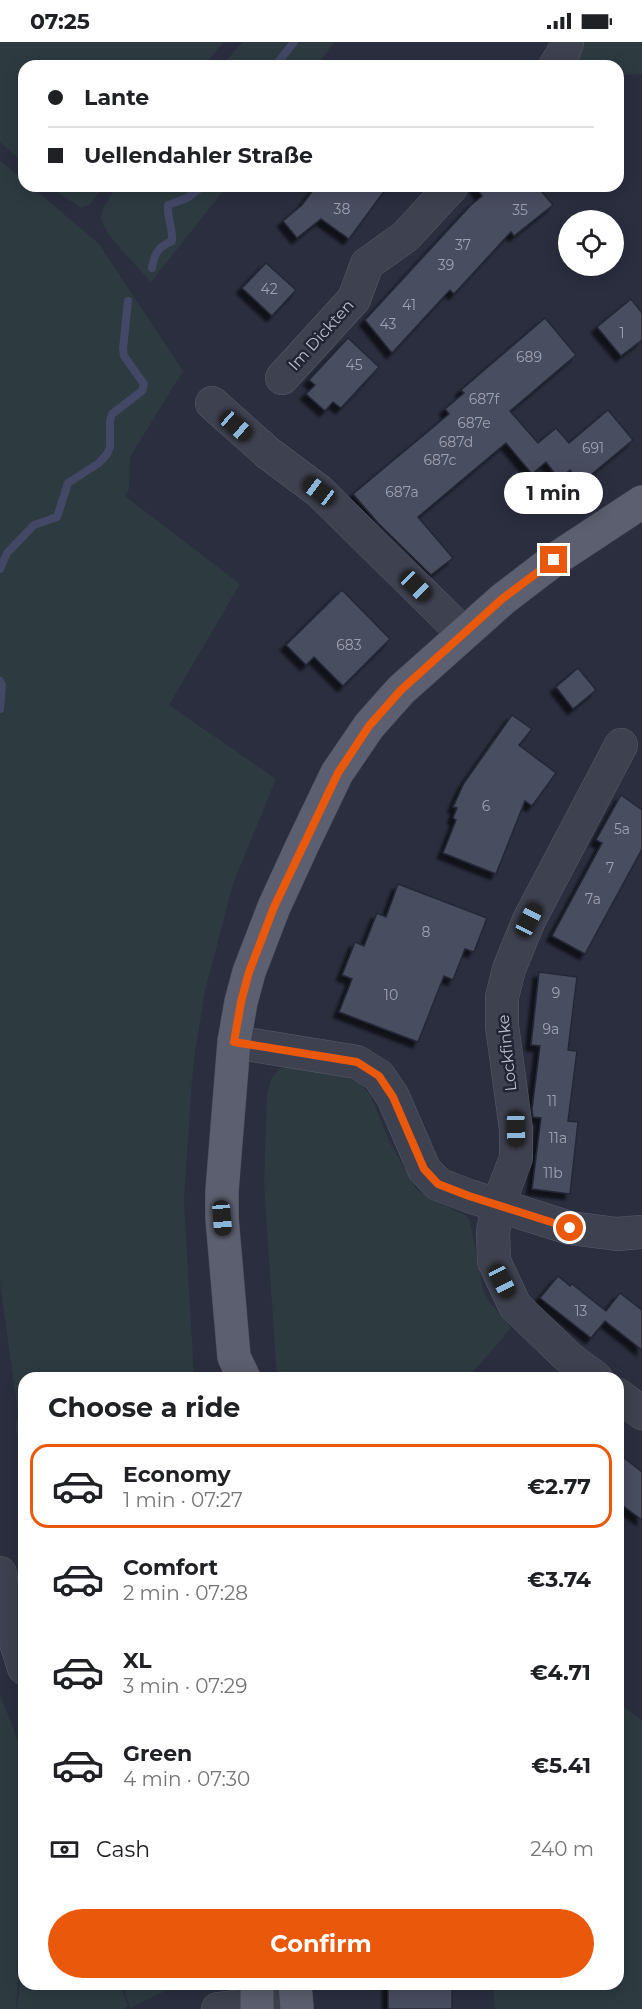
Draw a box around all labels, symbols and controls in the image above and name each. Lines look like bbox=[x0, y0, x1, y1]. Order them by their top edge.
text: 07:25 bbox=[30, 8, 90, 35]
text: Lante bbox=[84, 84, 149, 111]
text: Uellendahler Straße bbox=[84, 142, 313, 169]
house number: 38 bbox=[334, 200, 350, 218]
house number: 35 bbox=[512, 201, 528, 219]
map controls bbox=[558, 210, 624, 276]
button: locate bbox=[558, 210, 624, 276]
house number: 37 bbox=[455, 236, 471, 254]
house number: 39 bbox=[438, 256, 454, 274]
house number: 42 bbox=[260, 280, 278, 298]
street label: Im Dickten bbox=[284, 296, 358, 374]
house number: 41 bbox=[402, 296, 416, 314]
house number: 43 bbox=[380, 315, 397, 333]
house number: 1 bbox=[619, 324, 625, 342]
house number: 689 bbox=[516, 348, 542, 366]
house number: 45 bbox=[345, 356, 363, 374]
house number: 687f bbox=[469, 390, 500, 408]
car bbox=[217, 407, 255, 445]
house number: 687e bbox=[457, 414, 491, 432]
house number: 687d bbox=[439, 433, 473, 451]
house number: 691 bbox=[582, 439, 604, 457]
house number: 687c bbox=[424, 451, 457, 469]
car bbox=[299, 473, 339, 509]
callout: 1 min bbox=[504, 473, 604, 515]
text: 1 min bbox=[526, 481, 581, 505]
house number: 687a bbox=[385, 483, 419, 501]
route end bbox=[540, 546, 567, 573]
car bbox=[397, 567, 435, 605]
house number: 683 bbox=[336, 636, 362, 654]
house number: 6 bbox=[482, 797, 491, 815]
house number: 5a bbox=[614, 820, 630, 838]
house number: 7 bbox=[606, 859, 614, 877]
house number: 7a bbox=[585, 890, 601, 908]
car bbox=[513, 900, 545, 940]
house number: 8 bbox=[422, 923, 431, 941]
house number: 9 bbox=[552, 984, 560, 1002]
house number: 10 bbox=[384, 986, 398, 1004]
street label: Lockfinke bbox=[494, 1014, 520, 1092]
house number: 9a bbox=[543, 1020, 559, 1038]
house number: 11 bbox=[547, 1092, 557, 1110]
car bbox=[507, 1111, 525, 1147]
house number: 11a bbox=[549, 1129, 567, 1147]
house number: 11b bbox=[543, 1164, 563, 1182]
car bbox=[211, 1199, 233, 1237]
route start bbox=[556, 1214, 583, 1241]
car bbox=[486, 1261, 518, 1301]
house number: 13 bbox=[575, 1302, 588, 1320]
text: Choose a ride bbox=[48, 1391, 240, 1424]
icon: car bbox=[51, 1459, 105, 1513]
text: Economy bbox=[123, 1461, 231, 1488]
text: €2.77 bbox=[527, 1473, 591, 1500]
text: 1 min · 07:27 bbox=[123, 1488, 243, 1512]
icon: car bbox=[51, 1552, 105, 1606]
text: Comfort bbox=[123, 1554, 218, 1581]
text: €3.74 bbox=[527, 1566, 591, 1593]
text: 2 min · 07:28 bbox=[123, 1581, 248, 1605]
icon: car bbox=[51, 1645, 105, 1699]
text: XL bbox=[123, 1647, 152, 1674]
text: €4.71 bbox=[530, 1659, 591, 1686]
text: 3 min · 07:29 bbox=[123, 1674, 247, 1698]
icon: car bbox=[51, 1738, 105, 1792]
text: Green bbox=[123, 1740, 192, 1767]
text: €5.41 bbox=[531, 1752, 591, 1779]
text: 4 min · 07:30 bbox=[123, 1767, 250, 1791]
icon: cash bbox=[48, 1833, 81, 1866]
text: Cash bbox=[96, 1836, 150, 1863]
text: 240 m bbox=[530, 1837, 594, 1861]
button: Confirm bbox=[48, 1909, 594, 1978]

